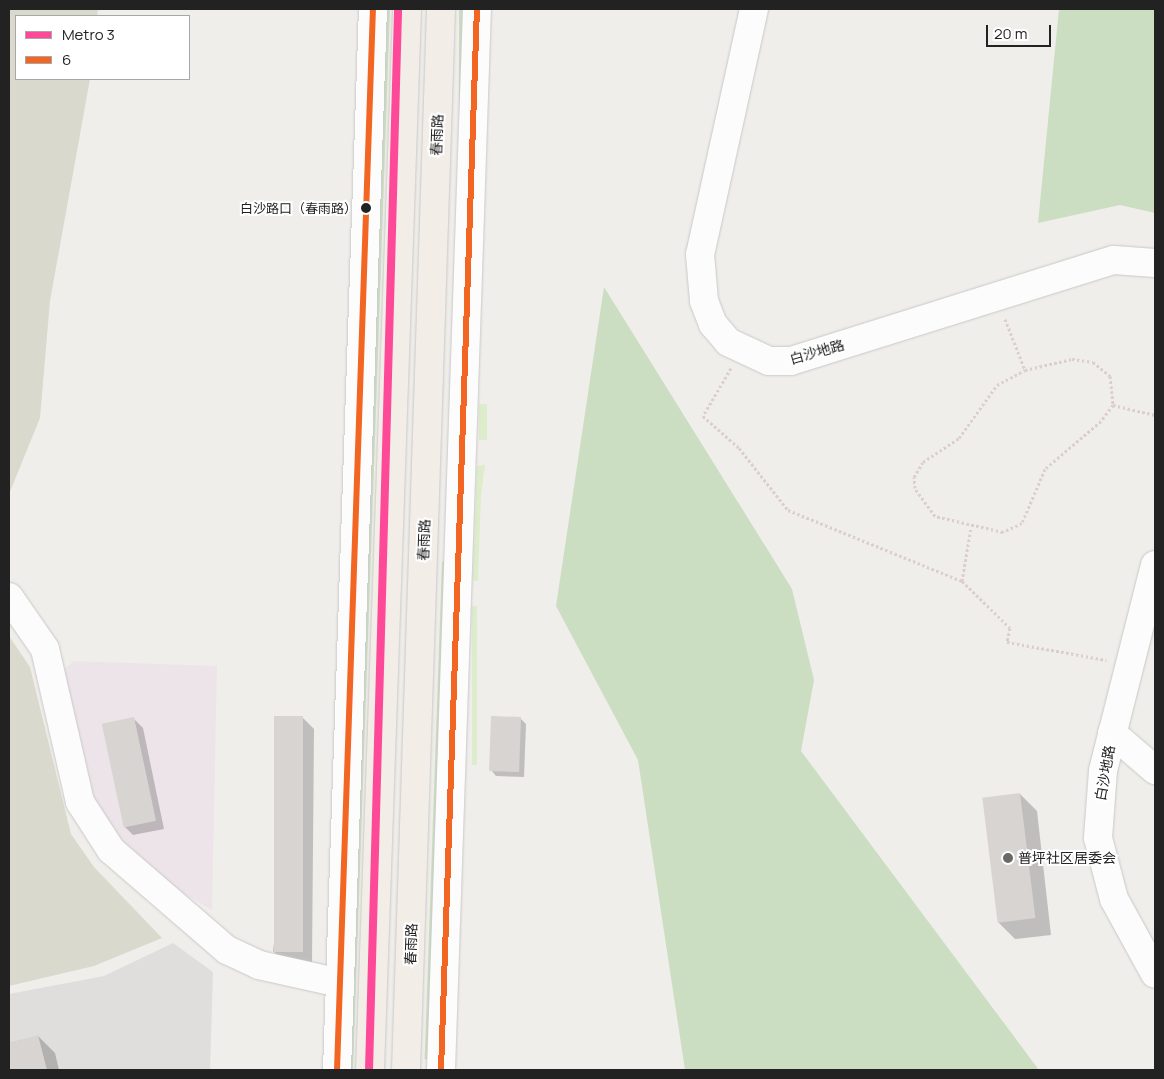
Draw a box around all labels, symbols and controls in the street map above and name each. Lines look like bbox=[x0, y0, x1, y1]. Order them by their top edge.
legend bbox=[15, 15, 190, 80]
scale bar bbox=[989, 15, 1054, 47]
text: 20 m bbox=[994, 23, 1027, 44]
text: Metro 3 bbox=[62, 24, 115, 45]
text: 6 bbox=[62, 49, 71, 70]
street label: 春雨路 bbox=[428, 114, 446, 156]
place label: 白沙路口（春雨路） bbox=[240, 200, 357, 216]
marker: 白沙路口（春雨路） bbox=[361, 203, 371, 213]
street label: 白沙地路 bbox=[788, 336, 846, 368]
street label: 春雨路 bbox=[415, 519, 433, 561]
street label: 白沙地路 bbox=[1092, 744, 1118, 802]
place label: 普坪社区居委会 bbox=[1018, 850, 1116, 866]
marker: 普坪社区居委会 bbox=[1002, 852, 1014, 864]
street label: 春雨路 bbox=[402, 923, 420, 965]

